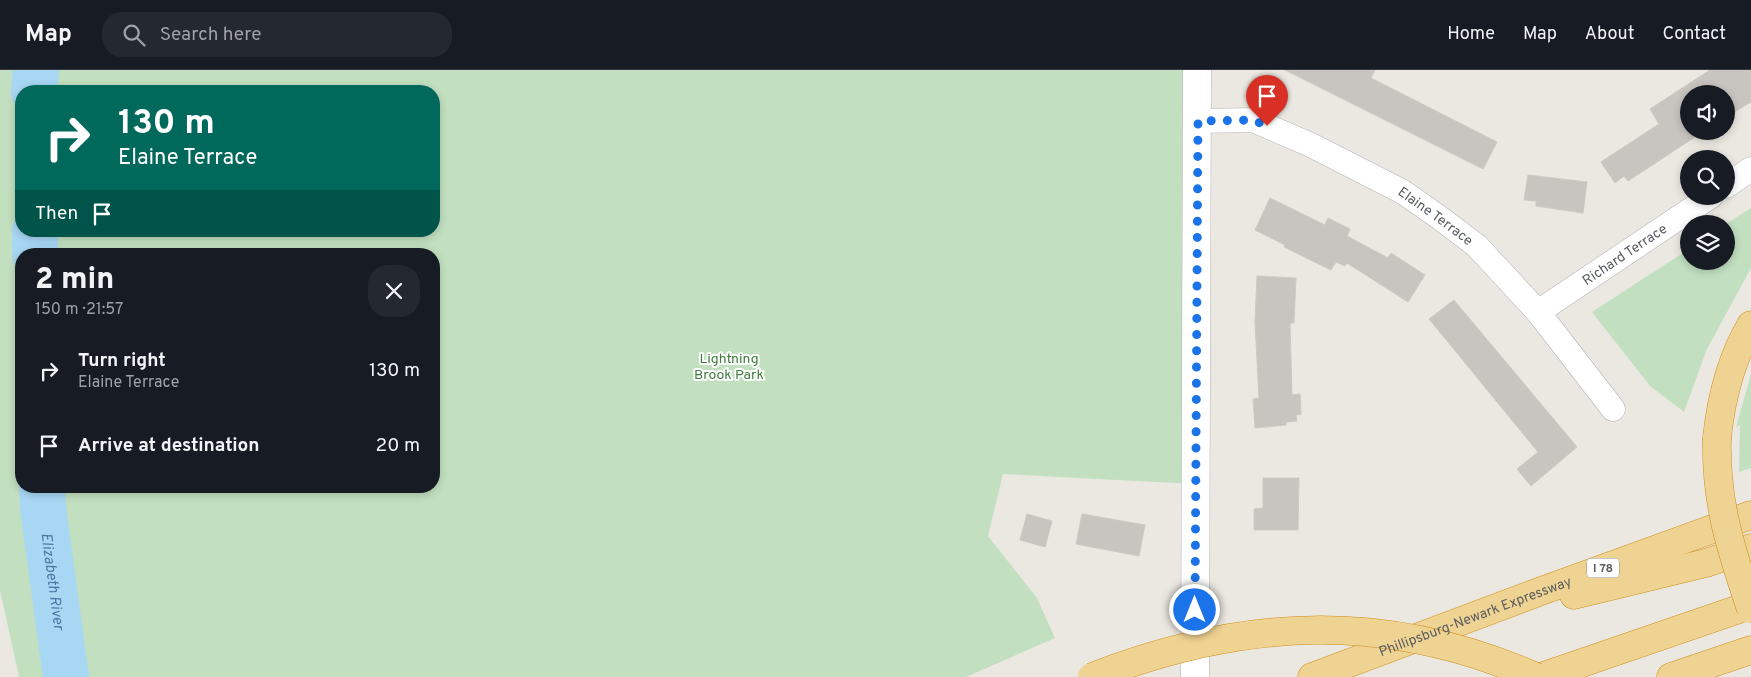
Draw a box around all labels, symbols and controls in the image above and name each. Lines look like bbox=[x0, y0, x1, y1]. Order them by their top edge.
search box bbox=[102, 12, 452, 57]
text: Map bbox=[25, 20, 72, 50]
icon: search bbox=[120, 21, 148, 49]
text: Search here bbox=[160, 23, 261, 47]
text: Home bbox=[1447, 23, 1495, 46]
text: Map bbox=[1523, 23, 1557, 46]
text: About bbox=[1585, 23, 1634, 46]
text: Contact bbox=[1662, 23, 1726, 46]
pin bbox=[1246, 75, 1288, 126]
icon: arrive bbox=[1253, 82, 1281, 110]
map controls bbox=[1680, 85, 1735, 270]
button: sound bbox=[1680, 85, 1735, 140]
text: 130 m bbox=[118, 102, 215, 146]
icon: right bbox=[35, 105, 100, 170]
text: Elaine Terrace bbox=[118, 145, 257, 172]
button: search bbox=[1680, 150, 1735, 205]
street label: Elaine Terrace bbox=[1394, 184, 1476, 250]
icon: arrive bbox=[88, 200, 116, 228]
text: Then bbox=[35, 202, 78, 226]
button: layers bbox=[1680, 215, 1735, 270]
street label: Richard Terrace bbox=[1580, 221, 1671, 290]
text: 2 min bbox=[35, 262, 114, 299]
button: close bbox=[368, 265, 420, 317]
text: 150 m · 21:57 bbox=[35, 300, 123, 320]
text: Turn right bbox=[78, 349, 166, 373]
park label: Lightning Brook Park bbox=[694, 351, 764, 384]
icon: right bbox=[35, 357, 63, 385]
text: 130 m bbox=[369, 359, 420, 383]
text: Elaine Terrace bbox=[78, 373, 179, 393]
icon: arrive bbox=[35, 432, 63, 460]
text: Arrive at destination bbox=[78, 434, 259, 458]
text: 20 m bbox=[376, 434, 420, 458]
water label: Elizabeth River bbox=[35, 532, 68, 632]
road number: I 78 bbox=[1587, 558, 1619, 578]
street label: Phillipsburg-Newark Expressway bbox=[1377, 574, 1574, 661]
position arrow bbox=[1168, 583, 1220, 635]

